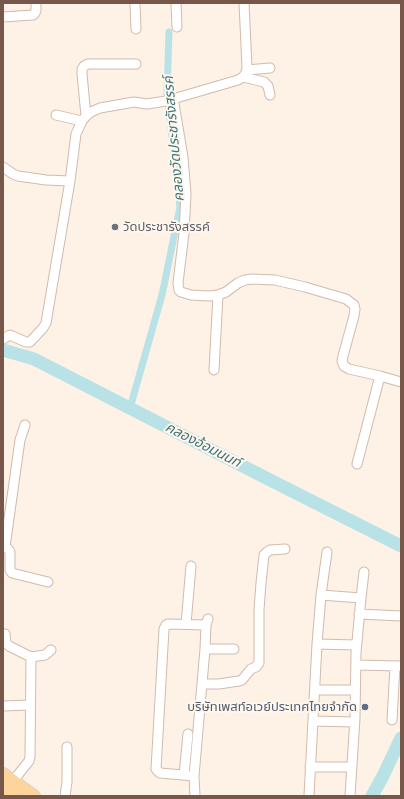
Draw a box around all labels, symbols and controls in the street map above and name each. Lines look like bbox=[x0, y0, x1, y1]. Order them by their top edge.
water label: คลองวัดประชารังสรรค์ bbox=[160, 76, 188, 202]
place label: วัดประชารังสรรค์ bbox=[123, 219, 210, 235]
marker: วัดประชารังสรรค์ bbox=[110, 222, 120, 232]
water label: คลองอ้อมนนท์ bbox=[162, 419, 244, 471]
place label: บริษัทเพสท์อเวย์ประเทศไทยจำกัด bbox=[187, 699, 357, 715]
marker: บริษัทเพสท์อเวย์ประเทศไทยจำกัด bbox=[360, 702, 370, 712]

